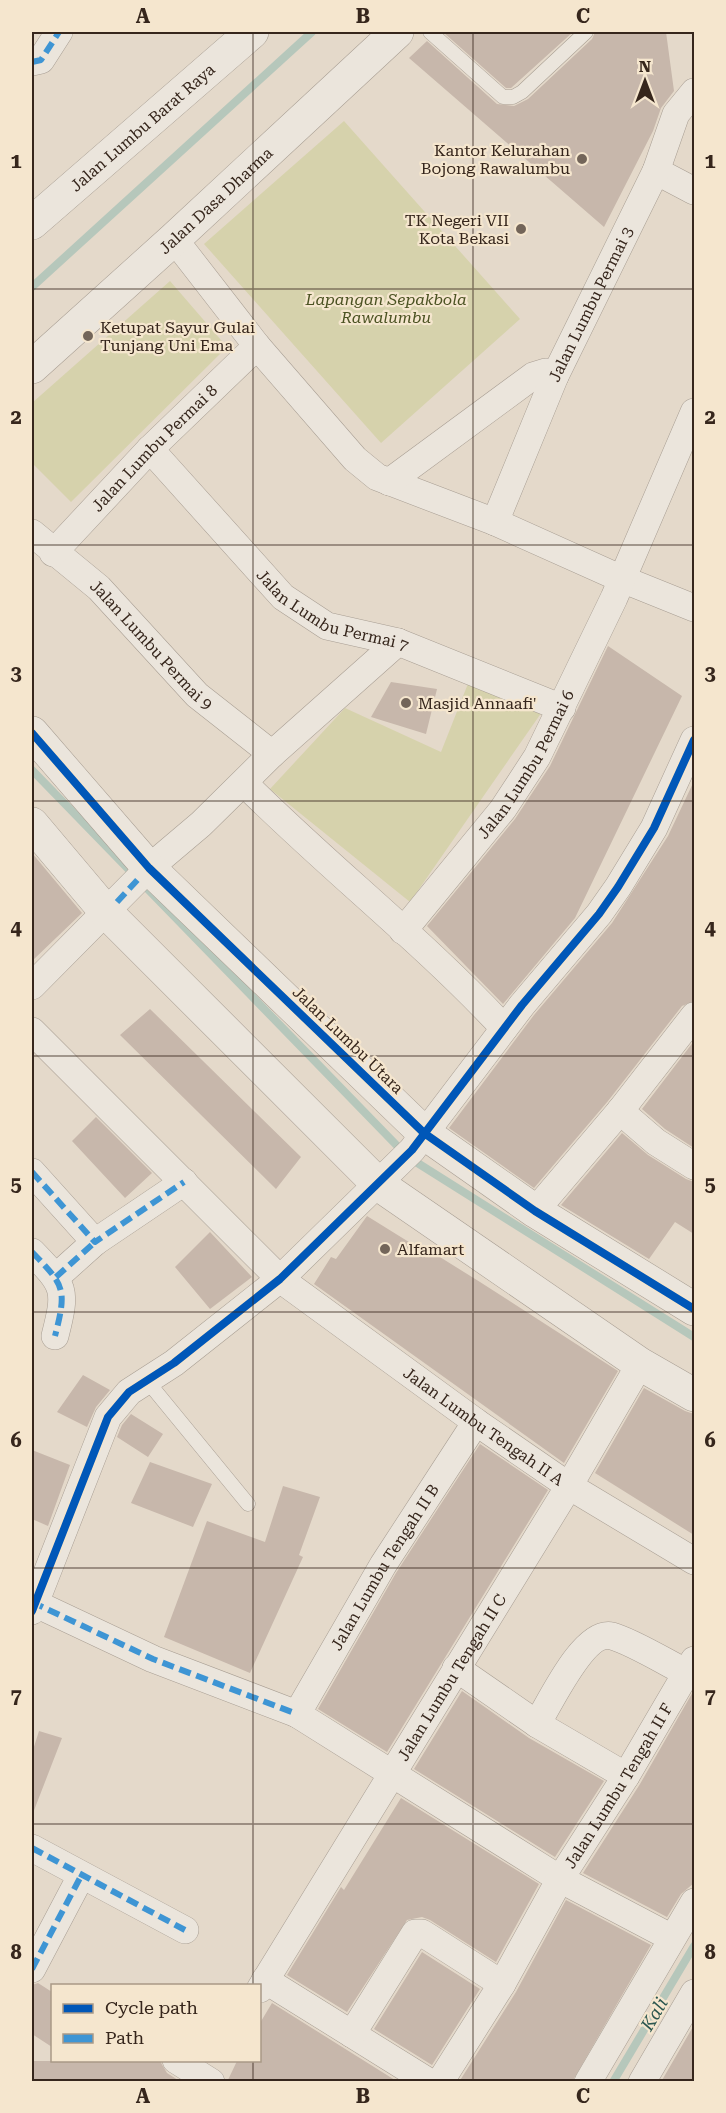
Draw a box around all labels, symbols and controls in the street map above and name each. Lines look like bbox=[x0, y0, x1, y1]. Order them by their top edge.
text: A bbox=[136, 4, 151, 28]
text: B bbox=[356, 4, 370, 28]
text: C bbox=[576, 4, 590, 28]
north arrow bbox=[615, 51, 675, 111]
text: N bbox=[639, 57, 651, 76]
street label: Jalan Lumbu Barat Raya bbox=[66, 59, 219, 195]
place label: Kantor Kelurahan Bojong Rawalumbu bbox=[421, 141, 570, 178]
street label: Jalan Dasa Dharma bbox=[155, 143, 277, 258]
text: 1 bbox=[10, 149, 22, 173]
text: 1 bbox=[704, 149, 716, 173]
marker: Kantor Kelurahan Bojong Rawalumbu bbox=[575, 152, 589, 166]
place label: TK Negeri VII Kota Bekasi bbox=[405, 211, 509, 248]
marker: TK Negeri VII Kota Bekasi bbox=[514, 222, 528, 236]
street label: Jalan Lumbu Permai 3 bbox=[544, 223, 637, 384]
park label: Lapangan Sepakbola Rawalumbu bbox=[304, 290, 467, 327]
place label: Ketupat Sayur Gulai Tunjang Uni Ema bbox=[100, 318, 255, 355]
marker: Ketupat Sayur Gulai Tunjang Uni Ema bbox=[81, 329, 95, 343]
street label: Jalan Lumbu Permai 8 bbox=[87, 380, 221, 515]
text: 2 bbox=[10, 405, 22, 429]
text: 2 bbox=[704, 405, 716, 429]
street label: Jalan Lumbu Permai 7 bbox=[253, 565, 412, 655]
street label: Jalan Lumbu Permai 9 bbox=[87, 576, 217, 713]
text: 3 bbox=[10, 661, 22, 685]
text: 3 bbox=[704, 661, 716, 685]
street label: Jalan Lumbu Permai 6 bbox=[473, 687, 578, 842]
place label: Masjid Annaafi' bbox=[418, 694, 537, 713]
marker: Masjid Annaafi' bbox=[399, 696, 413, 710]
text: 4 bbox=[10, 916, 22, 940]
text: 4 bbox=[704, 916, 716, 940]
street label: Jalan Lumbu Utara bbox=[289, 982, 407, 1098]
text: 5 bbox=[10, 1172, 22, 1196]
text: 5 bbox=[704, 1172, 716, 1196]
place label: Alfamart bbox=[397, 1240, 464, 1259]
marker: Alfamart bbox=[378, 1242, 392, 1256]
street label: Jalan Lumbu Tengah II A bbox=[400, 1363, 568, 1490]
text: 6 bbox=[10, 1428, 22, 1452]
text: 6 bbox=[704, 1428, 716, 1452]
street label: Jalan Lumbu Tengah II B bbox=[326, 1480, 443, 1654]
street label: Jalan Lumbu Tengah II C bbox=[393, 1590, 510, 1764]
text: 7 bbox=[10, 1684, 22, 1708]
text: 7 bbox=[704, 1684, 716, 1708]
street label: Jalan Lumbu Tengah II F bbox=[560, 1700, 676, 1872]
text: 8 bbox=[10, 1940, 22, 1964]
text: 8 bbox=[704, 1940, 716, 1964]
legend bbox=[51, 1984, 261, 2062]
water label: Kali bbox=[636, 1993, 672, 2035]
text: Cycle path bbox=[105, 1997, 198, 2018]
text: Path bbox=[105, 2027, 144, 2048]
text: A bbox=[136, 2084, 151, 2108]
text: B bbox=[356, 2084, 370, 2108]
text: C bbox=[576, 2084, 590, 2108]

